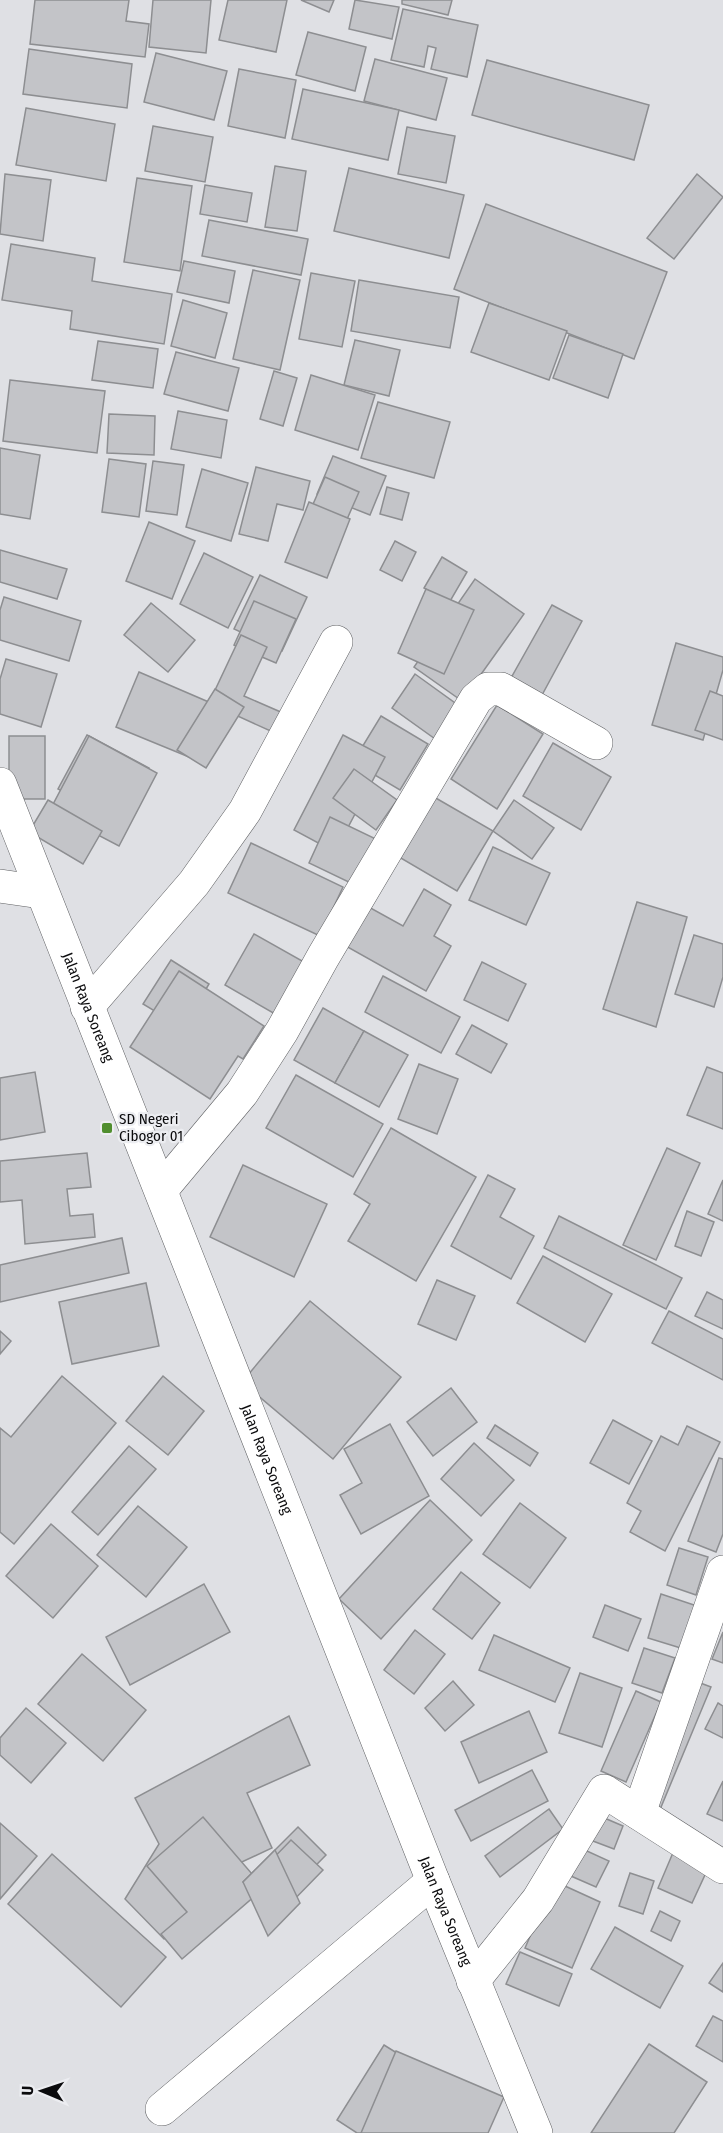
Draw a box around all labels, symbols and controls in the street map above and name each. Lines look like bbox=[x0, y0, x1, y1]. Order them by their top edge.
street label: Jalan Raya Soreang bbox=[58, 950, 118, 1065]
place label: SD Negeri Cibogor 01 bbox=[119, 1110, 183, 1145]
marker: SD Negeri Cibogor 01 bbox=[100, 1121, 114, 1135]
street label: Jalan Raya Soreang bbox=[237, 1402, 296, 1517]
street label: Jalan Raya Soreang bbox=[415, 1854, 476, 1968]
north arrow bbox=[12, 2061, 72, 2121]
text: U bbox=[18, 2085, 37, 2096]

